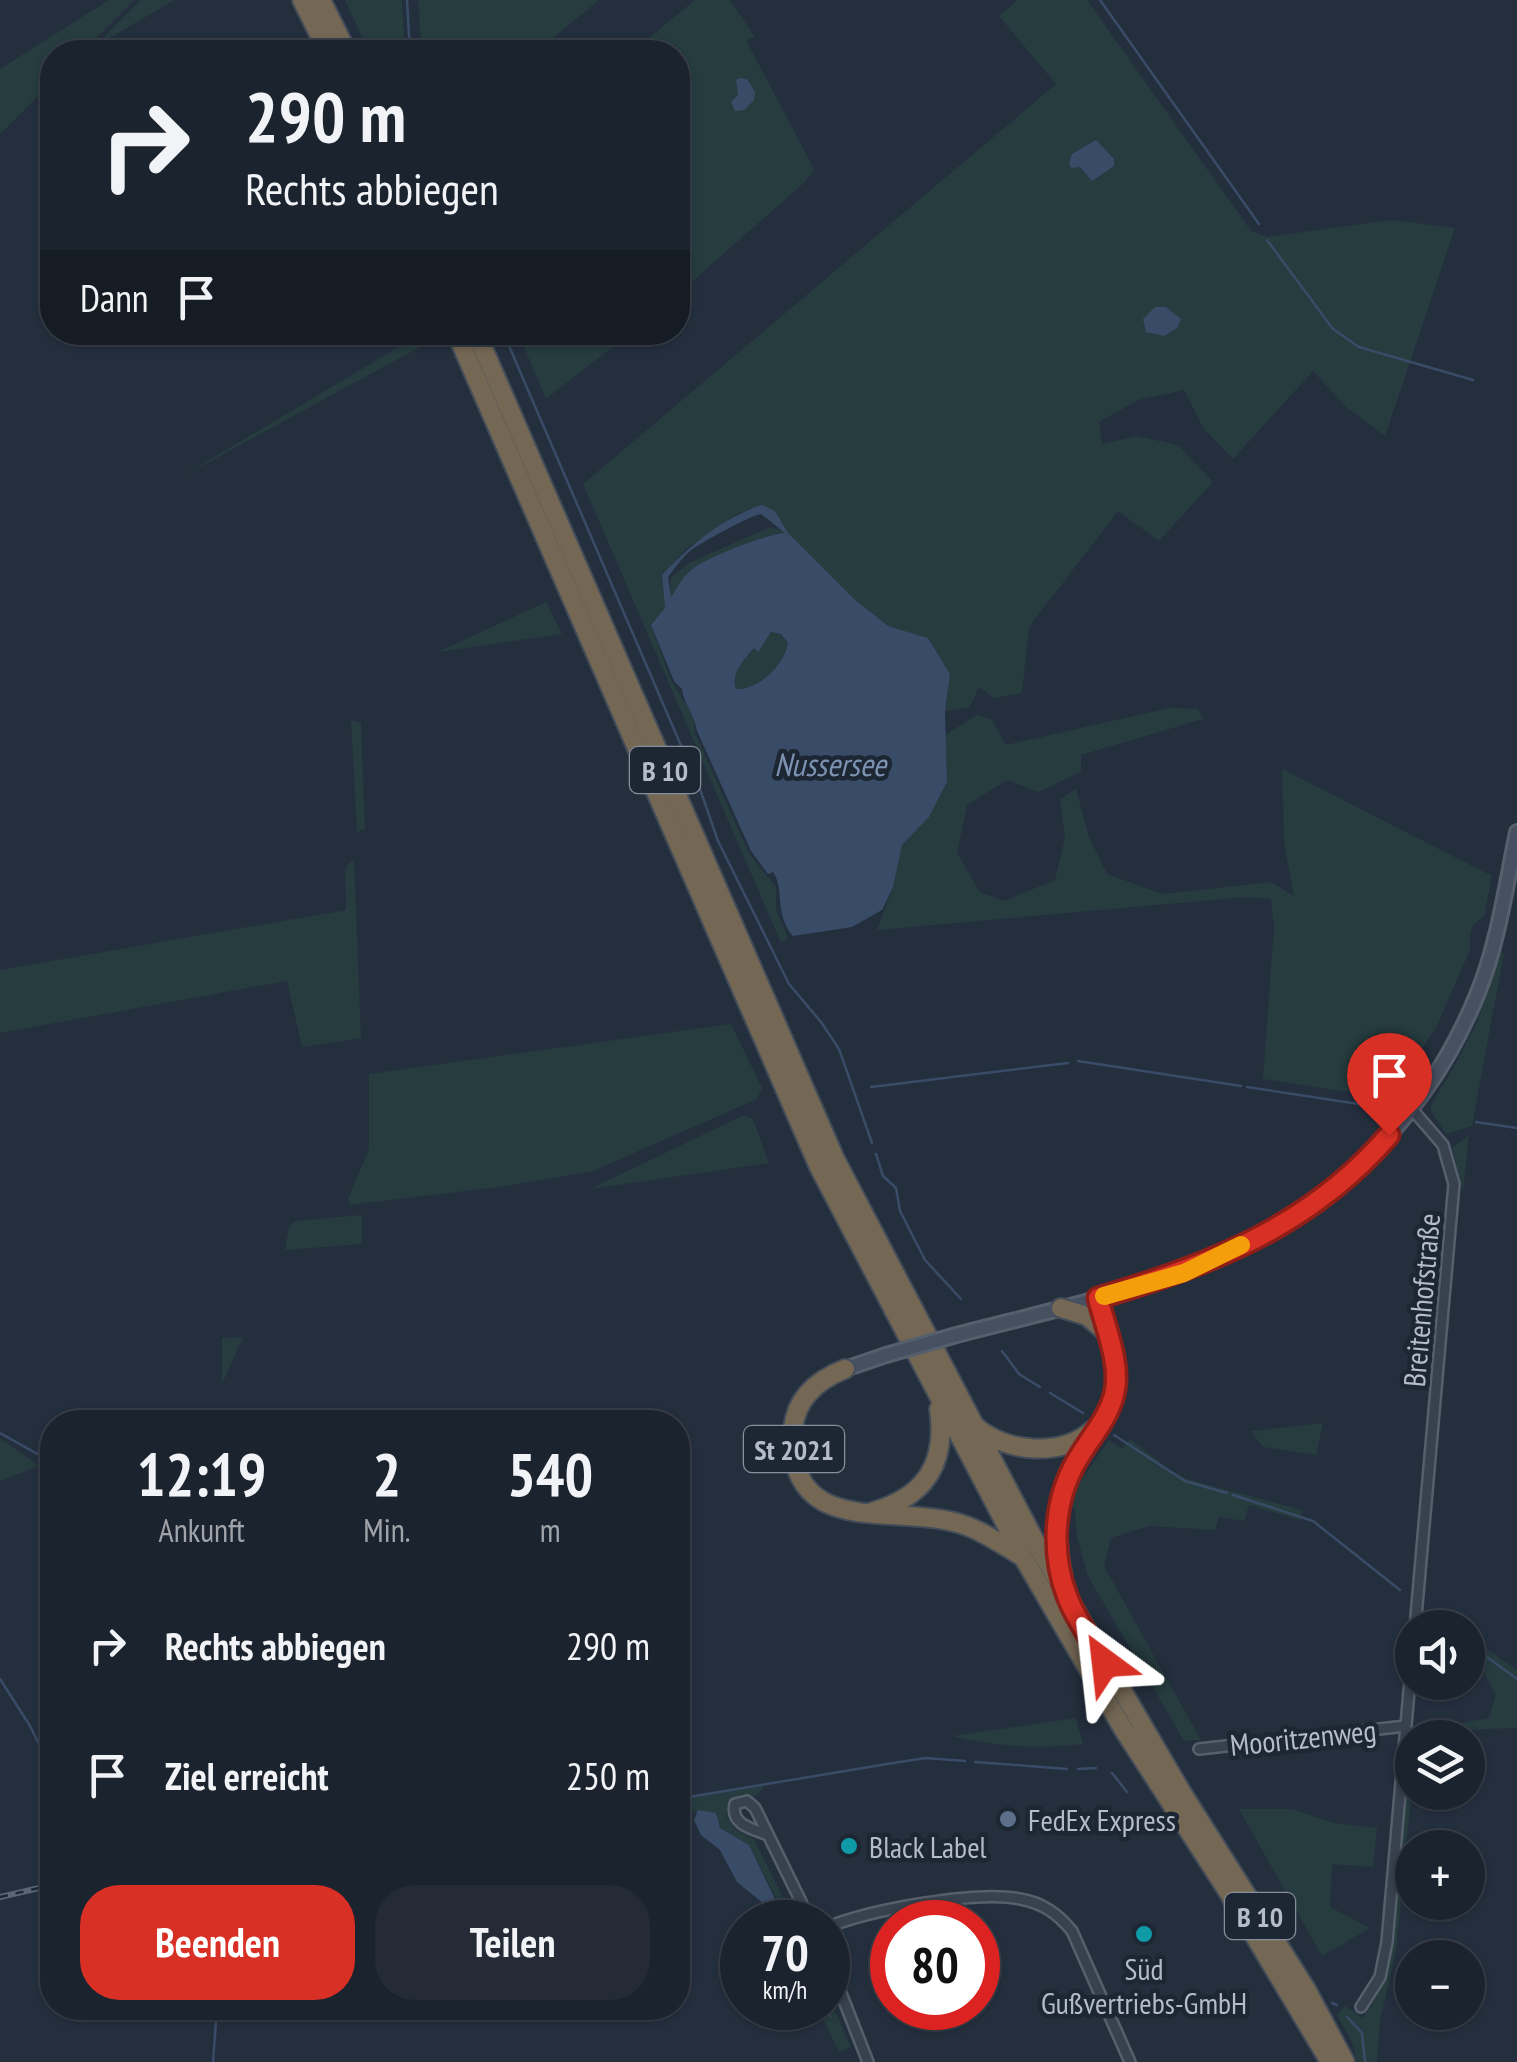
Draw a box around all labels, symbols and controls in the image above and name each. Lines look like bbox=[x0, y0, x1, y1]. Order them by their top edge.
text: 290 m bbox=[245, 71, 406, 161]
icon: right bbox=[80, 80, 210, 210]
text: Rechts abbiegen bbox=[245, 159, 499, 217]
icon: arrive bbox=[169, 270, 224, 325]
text: Dann bbox=[80, 273, 149, 322]
water label: Nussersee bbox=[774, 743, 888, 785]
road number: B 10 bbox=[630, 747, 700, 793]
pin bbox=[1347, 1033, 1432, 1136]
icon: arrive bbox=[1362, 1048, 1417, 1103]
street label: Breitenhofstraße bbox=[1394, 1212, 1448, 1388]
road number: St 2021 bbox=[744, 1426, 844, 1472]
text: 12:19 bbox=[137, 1435, 267, 1513]
text: 2 bbox=[373, 1435, 401, 1513]
text: 540 bbox=[507, 1435, 593, 1513]
text: Ankunft bbox=[159, 1509, 245, 1551]
text: Min. bbox=[363, 1509, 410, 1551]
text: m bbox=[540, 1509, 561, 1551]
map controls bbox=[1395, 1610, 1485, 2030]
button: sound bbox=[1395, 1610, 1485, 1700]
position arrow bbox=[1053, 1611, 1157, 1715]
icon: right bbox=[80, 1618, 135, 1673]
text: Rechts abbiegen bbox=[165, 1621, 386, 1670]
text: 290 m bbox=[566, 1621, 650, 1670]
street label: Mooritzenweg bbox=[1228, 1710, 1378, 1764]
button: layers bbox=[1395, 1720, 1485, 1810]
icon: arrive bbox=[80, 1748, 135, 1803]
text: Ziel erreicht bbox=[165, 1751, 329, 1800]
text: 250 m bbox=[566, 1751, 650, 1800]
place label: FedEx Express bbox=[1028, 1800, 1176, 1839]
marker: FedEx Express bbox=[997, 1808, 1019, 1830]
place label: Black Label bbox=[869, 1827, 987, 1866]
button: + bbox=[1395, 1830, 1485, 1920]
marker: Black Label bbox=[838, 1835, 860, 1857]
button: Beenden bbox=[80, 1885, 355, 2000]
button: Teilen bbox=[375, 1885, 650, 2000]
road number: B 10 bbox=[1225, 1893, 1295, 1939]
speed limit sign: 80 bbox=[870, 1900, 1000, 2030]
text: 70 bbox=[761, 1920, 809, 1985]
marker: Süd Gußvertriebs-GmbH bbox=[1133, 1923, 1155, 1945]
button: − bbox=[1395, 1940, 1485, 2030]
place label: Süd Gußvertriebs-GmbH bbox=[1041, 1949, 1247, 2022]
text: km/h bbox=[763, 1974, 807, 2006]

